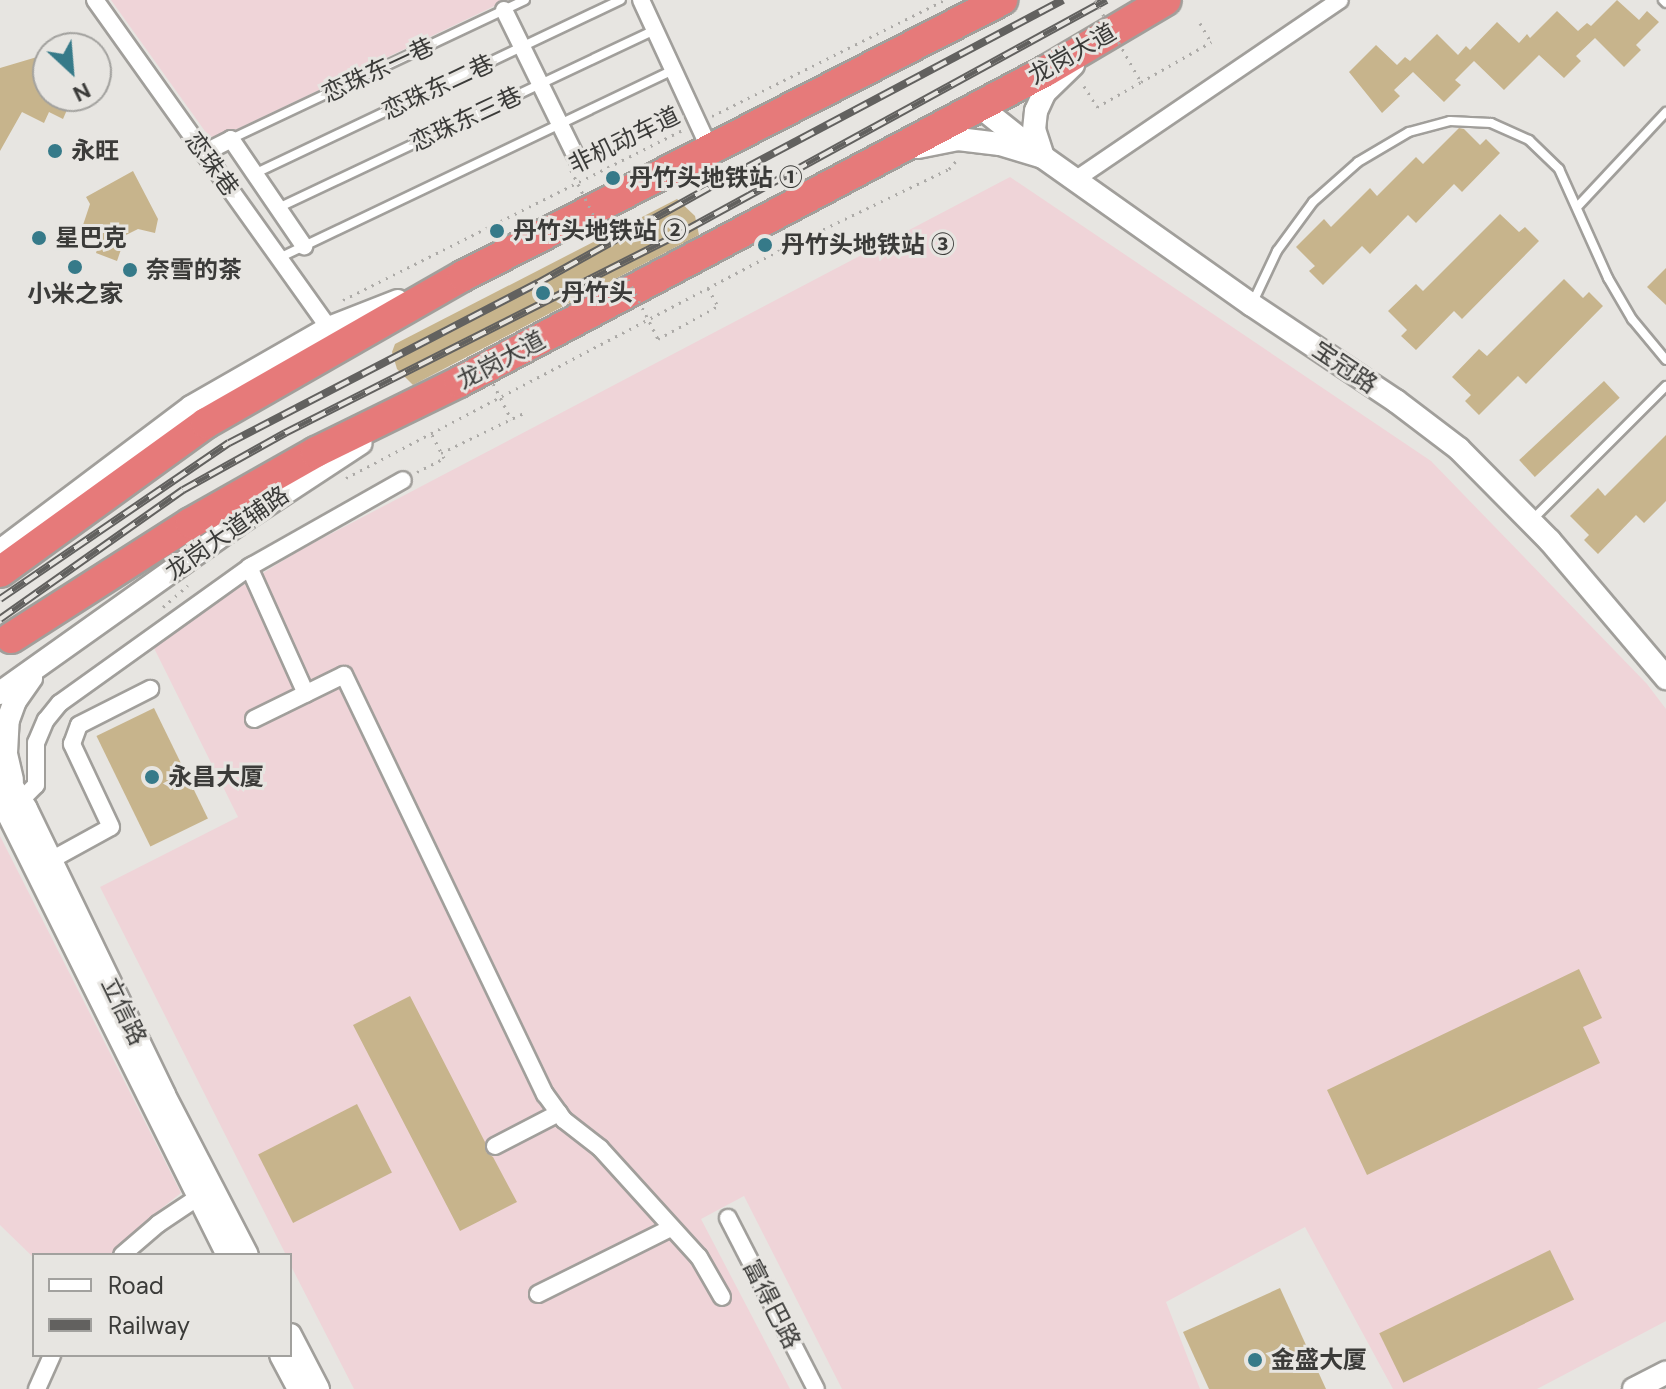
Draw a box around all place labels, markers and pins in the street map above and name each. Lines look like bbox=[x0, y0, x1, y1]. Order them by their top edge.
place label: 永旺 bbox=[71, 137, 119, 165]
marker: 永旺 bbox=[46, 142, 64, 160]
place label: 丹竹头地铁站 ① bbox=[629, 164, 803, 192]
marker: 丹竹头地铁站 ① bbox=[604, 169, 622, 187]
place label: 丹竹头地铁站 ② bbox=[513, 217, 687, 245]
marker: 丹竹头地铁站 ② bbox=[488, 222, 506, 240]
place label: 星巴克 bbox=[55, 224, 127, 252]
marker: 星巴克 bbox=[30, 229, 48, 247]
place label: 丹竹头地铁站 ③ bbox=[781, 231, 955, 259]
marker: 丹竹头地铁站 ③ bbox=[756, 236, 774, 254]
place label: 奈雪的茶 bbox=[146, 256, 242, 284]
marker: 小米之家 bbox=[66, 258, 84, 276]
marker: 奈雪的茶 bbox=[121, 261, 139, 279]
place label: 丹竹头 bbox=[561, 279, 633, 307]
place label: 小米之家 bbox=[27, 280, 123, 308]
marker: 丹竹头 bbox=[532, 282, 554, 304]
place label: 永昌大厦 bbox=[168, 763, 264, 791]
marker: 永昌大厦 bbox=[143, 768, 161, 786]
place label: 金盛大厦 bbox=[1271, 1346, 1367, 1374]
marker: 金盛大厦 bbox=[1246, 1351, 1264, 1369]

